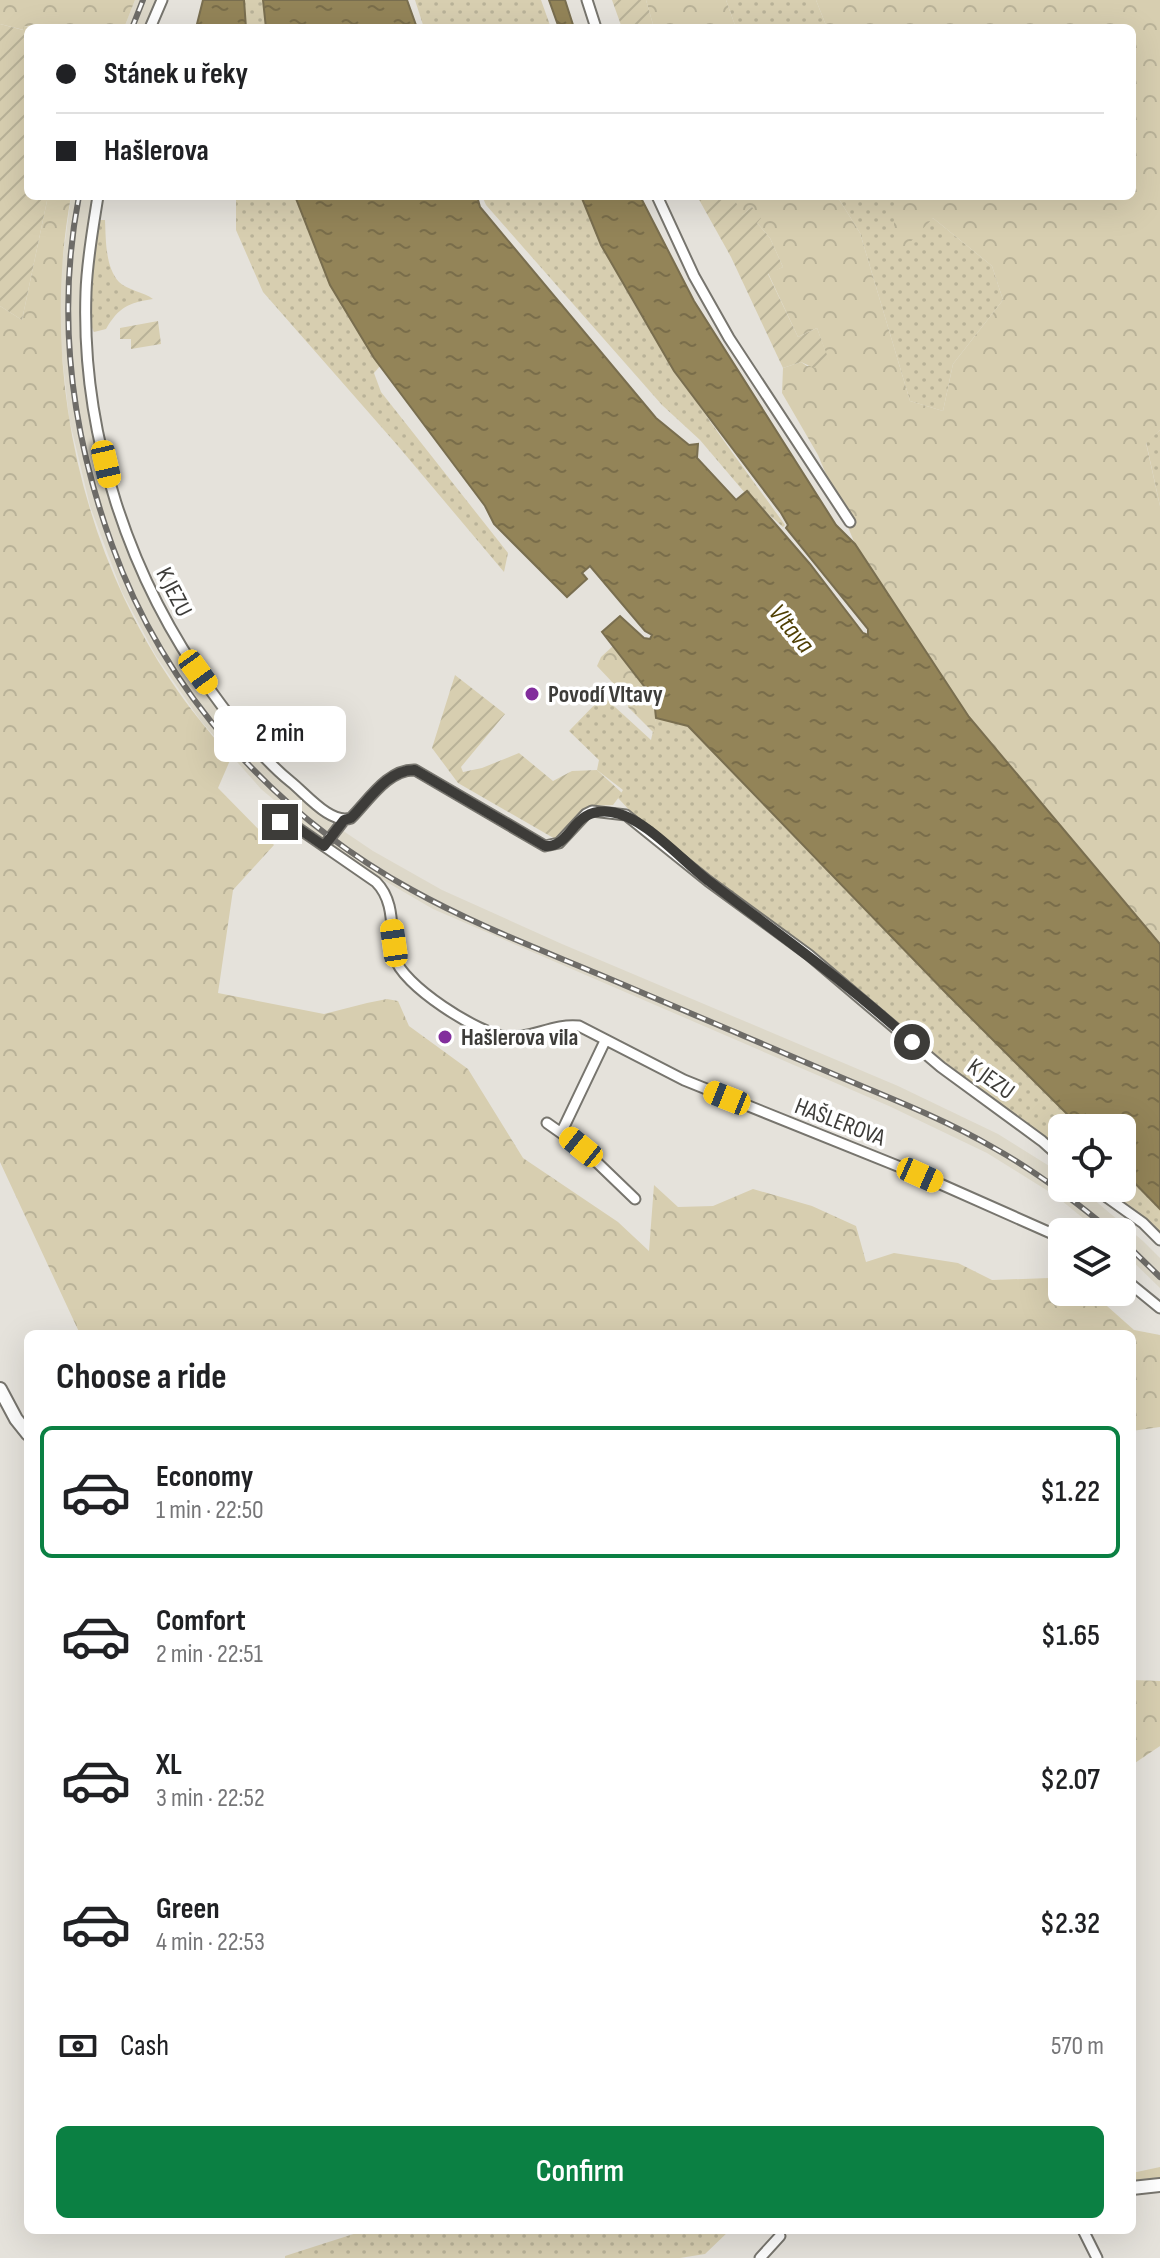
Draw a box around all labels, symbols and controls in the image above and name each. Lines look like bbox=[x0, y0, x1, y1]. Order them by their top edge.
text: Stánek u řeky bbox=[104, 56, 248, 92]
text: Hašlerova bbox=[104, 133, 209, 169]
car bbox=[89, 438, 123, 490]
street label: K JEZU bbox=[149, 563, 199, 621]
water label: Vltava bbox=[762, 598, 821, 660]
car bbox=[174, 646, 222, 698]
place label: Povodí Vltavy bbox=[548, 680, 663, 709]
marker: Povodí Vltavy bbox=[523, 685, 541, 703]
callout: 2 min bbox=[214, 706, 346, 762]
text: 2 min bbox=[256, 718, 304, 749]
route end bbox=[262, 804, 298, 840]
car bbox=[379, 918, 409, 968]
place label: Hašlerova vila bbox=[461, 1023, 578, 1052]
route start bbox=[894, 1024, 930, 1060]
marker: Hašlerova vila bbox=[436, 1028, 454, 1046]
street label: K JEZU bbox=[962, 1052, 1020, 1106]
car bbox=[700, 1078, 754, 1118]
street label: HAŠLEROVA bbox=[791, 1092, 890, 1153]
map controls bbox=[1048, 1114, 1136, 1306]
button: locate bbox=[1048, 1114, 1136, 1202]
car bbox=[555, 1123, 607, 1171]
car bbox=[893, 1154, 947, 1196]
button: layers bbox=[1048, 1218, 1136, 1306]
text: Choose a ride bbox=[56, 1356, 227, 1399]
icon: car bbox=[60, 1456, 132, 1528]
text: Economy bbox=[156, 1459, 253, 1495]
text: $1.22 bbox=[1040, 1474, 1100, 1510]
text: 1 min · 22:50 bbox=[156, 1495, 264, 1526]
icon: car bbox=[60, 1600, 132, 1672]
text: Comfort bbox=[156, 1603, 246, 1639]
text: $1.65 bbox=[1041, 1618, 1100, 1654]
text: 2 min · 22:51 bbox=[156, 1639, 263, 1670]
icon: car bbox=[60, 1744, 132, 1816]
text: XL bbox=[156, 1747, 182, 1783]
text: $2.07 bbox=[1040, 1762, 1100, 1798]
text: 3 min · 22:52 bbox=[156, 1783, 265, 1814]
icon: car bbox=[60, 1888, 132, 1960]
text: Green bbox=[156, 1891, 220, 1927]
text: $2.32 bbox=[1040, 1906, 1100, 1942]
text: 4 min · 22:53 bbox=[156, 1927, 265, 1958]
icon: cash bbox=[56, 2024, 100, 2068]
text: Cash bbox=[120, 2028, 169, 2064]
text: 570 m bbox=[1051, 2031, 1104, 2062]
button: Confirm bbox=[56, 2126, 1104, 2218]

